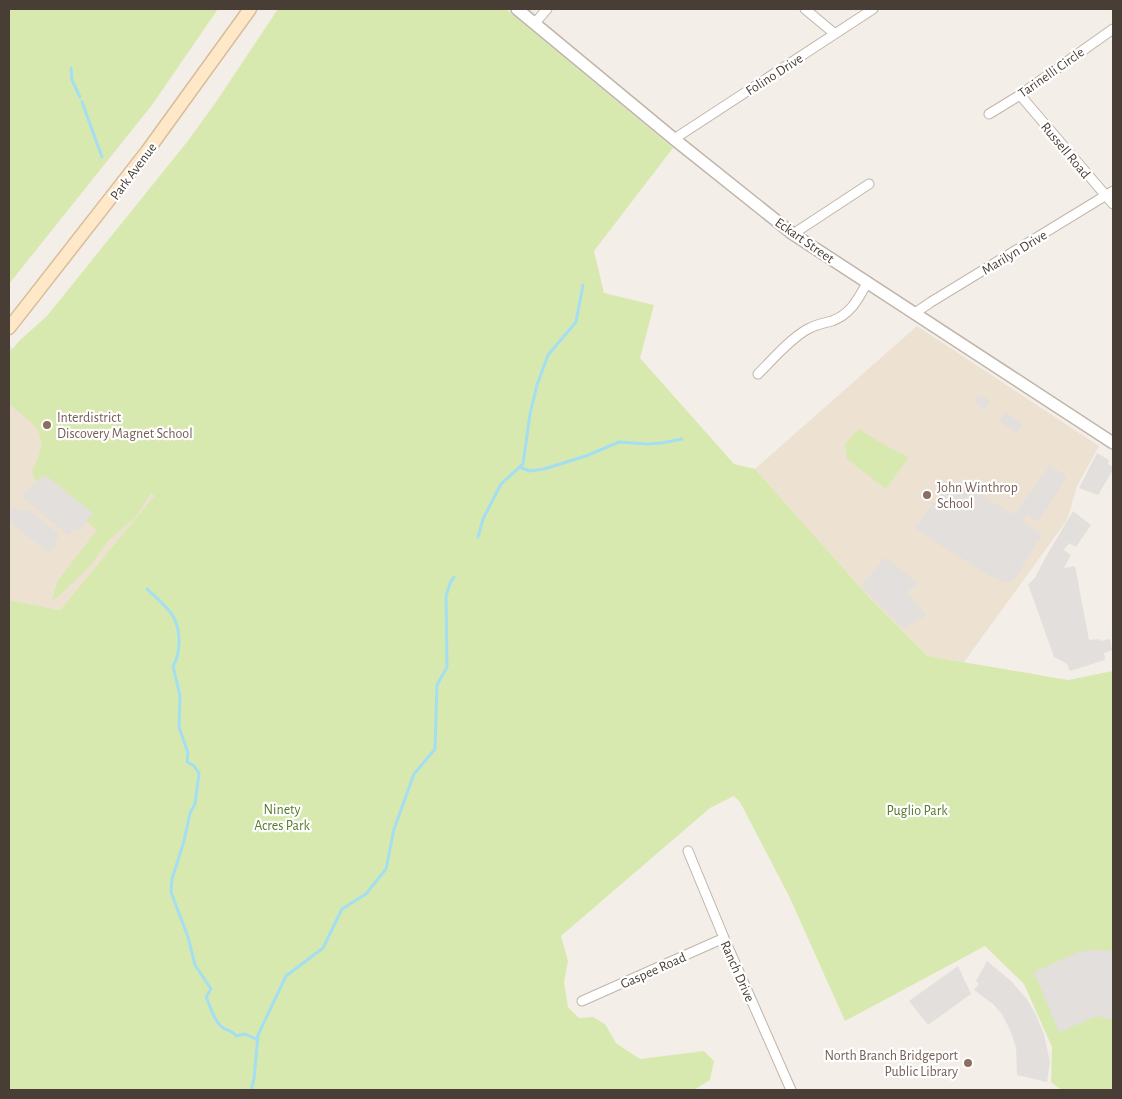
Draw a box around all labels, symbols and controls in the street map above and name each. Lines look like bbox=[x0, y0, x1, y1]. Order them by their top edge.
street label: Tarinelli Circle bbox=[1016, 45, 1087, 101]
street label: Folino Drive bbox=[744, 51, 806, 98]
street label: Russell Road bbox=[1038, 120, 1093, 181]
street label: Park Avenue bbox=[108, 141, 160, 203]
street label: Eckart Street bbox=[772, 215, 837, 266]
street label: Marilyn Drive bbox=[980, 228, 1050, 278]
place label: Interdistrict Discovery Magnet School bbox=[57, 411, 193, 441]
marker: Interdistrict Discovery Magnet School bbox=[41, 419, 53, 431]
place label: John Winthrop School bbox=[937, 481, 1018, 511]
marker: John Winthrop School bbox=[921, 489, 933, 501]
park label: Ninety Acres Park bbox=[254, 803, 310, 833]
park label: Puglio Park bbox=[886, 804, 948, 818]
street label: Ranch Drive bbox=[717, 939, 757, 1004]
street label: Gaspee Road bbox=[619, 950, 688, 992]
place label: North Branch Bridgeport Public Library bbox=[824, 1049, 959, 1079]
marker: North Branch Bridgeport Public Library bbox=[962, 1057, 974, 1069]

